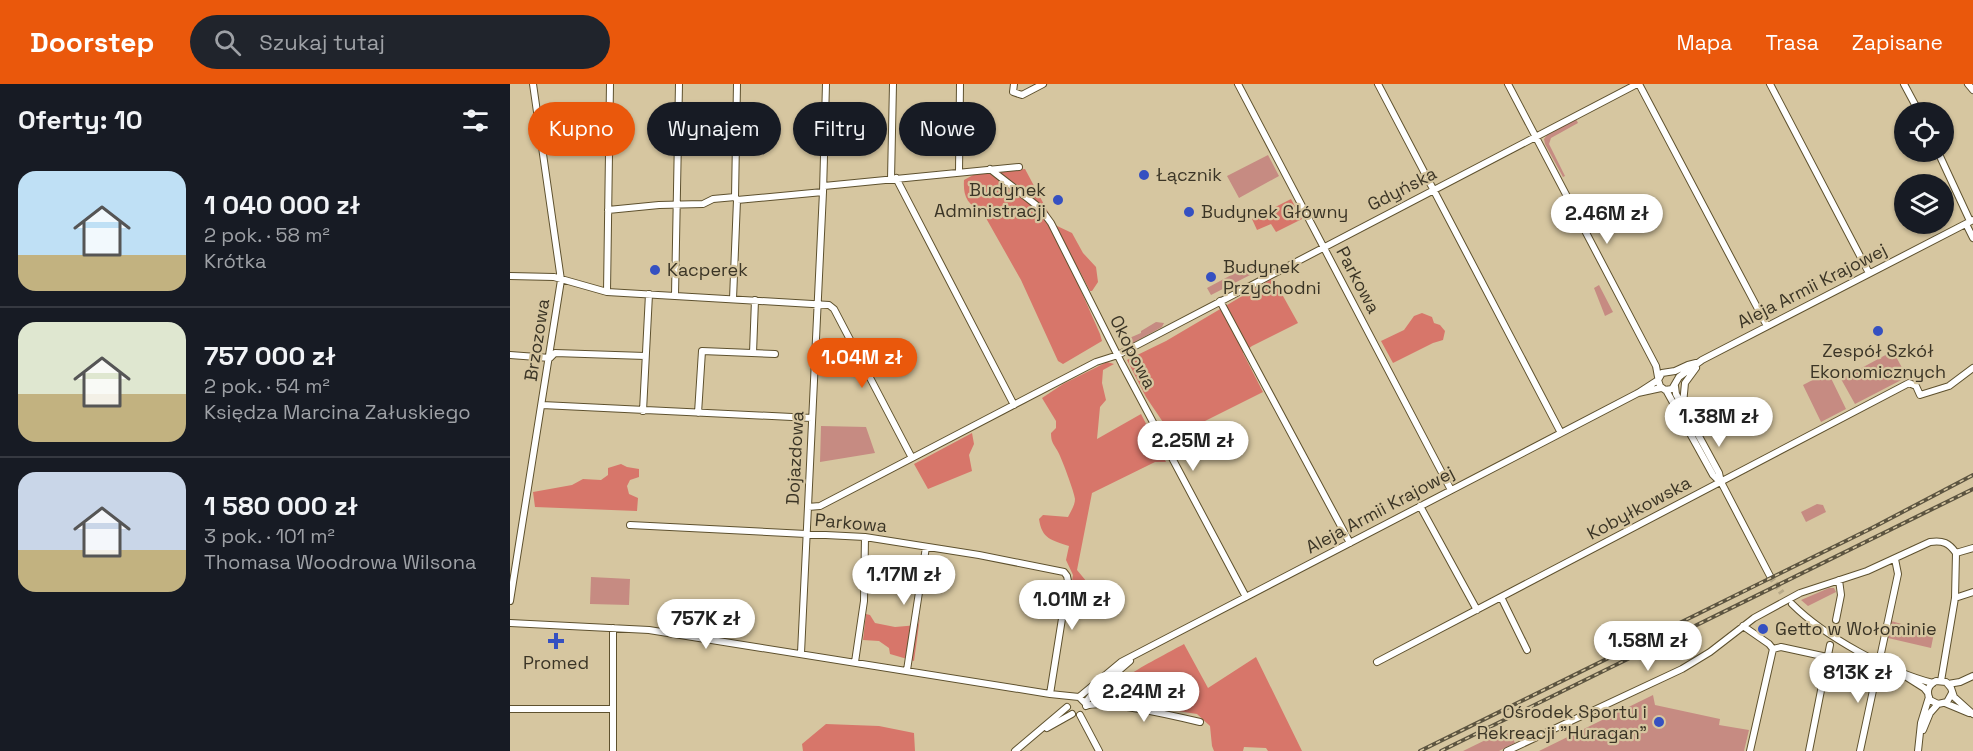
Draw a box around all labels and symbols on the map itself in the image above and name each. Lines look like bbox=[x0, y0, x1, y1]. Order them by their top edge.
street label: Gdyńska bbox=[1363, 161, 1440, 216]
place label: Łącznik bbox=[1156, 163, 1222, 186]
marker: Łącznik bbox=[1137, 168, 1151, 182]
place label: Budynek Administracji bbox=[934, 178, 1046, 222]
marker: Budynek Administracji bbox=[1051, 193, 1065, 207]
pin: 2.46M zł bbox=[1545, 194, 1669, 245]
place label: Budynek Główny bbox=[1201, 200, 1348, 223]
marker: Budynek Główny bbox=[1182, 205, 1196, 219]
street label: Aleja Armii Krajowej bbox=[1733, 238, 1891, 333]
street label: Parkowa bbox=[1331, 242, 1386, 317]
place label: Budynek Przychodni bbox=[1223, 255, 1321, 299]
place label: Kacperek bbox=[667, 258, 748, 281]
marker: Kacperek bbox=[648, 263, 662, 277]
marker: Budynek Przychodni bbox=[1204, 270, 1218, 284]
street label: Brzozowa bbox=[519, 297, 554, 383]
street label: Okopowa bbox=[1105, 311, 1162, 392]
marker: Zespół Szkół Ekonomicznych bbox=[1871, 324, 1885, 338]
pin: 1.04M zł bbox=[800, 338, 924, 389]
place label: Zespół Szkół Ekonomicznych bbox=[1810, 339, 1946, 383]
pin: 1.38M zł bbox=[1657, 397, 1781, 448]
street label: Dojazdowa bbox=[781, 410, 808, 506]
pin: 2.25M zł bbox=[1131, 421, 1255, 472]
street label: Aleja Armii Krajowej bbox=[1301, 461, 1458, 558]
street label: Kobyłkowska bbox=[1583, 470, 1695, 545]
street label: Parkowa bbox=[814, 508, 888, 537]
pin: 1.17M zł bbox=[842, 555, 966, 606]
pin: 1.01M zł bbox=[1010, 580, 1134, 631]
pin: 757K zł bbox=[651, 599, 761, 650]
place label: Getto w Wołominie bbox=[1775, 617, 1937, 640]
pin: 1.58M zł bbox=[1586, 621, 1710, 672]
marker: Getto w Wołominie bbox=[1756, 622, 1770, 636]
marker: Promed bbox=[547, 632, 565, 650]
place label: Promed bbox=[523, 651, 589, 674]
pin: 813K zł bbox=[1803, 653, 1913, 704]
pin: 2.24M zł bbox=[1082, 672, 1206, 723]
place label: Ośrodek Sportu i Rekreacji "Huragan" bbox=[1477, 700, 1647, 744]
marker: Ośrodek Sportu i Rekreacji "Huragan" bbox=[1652, 715, 1666, 729]

